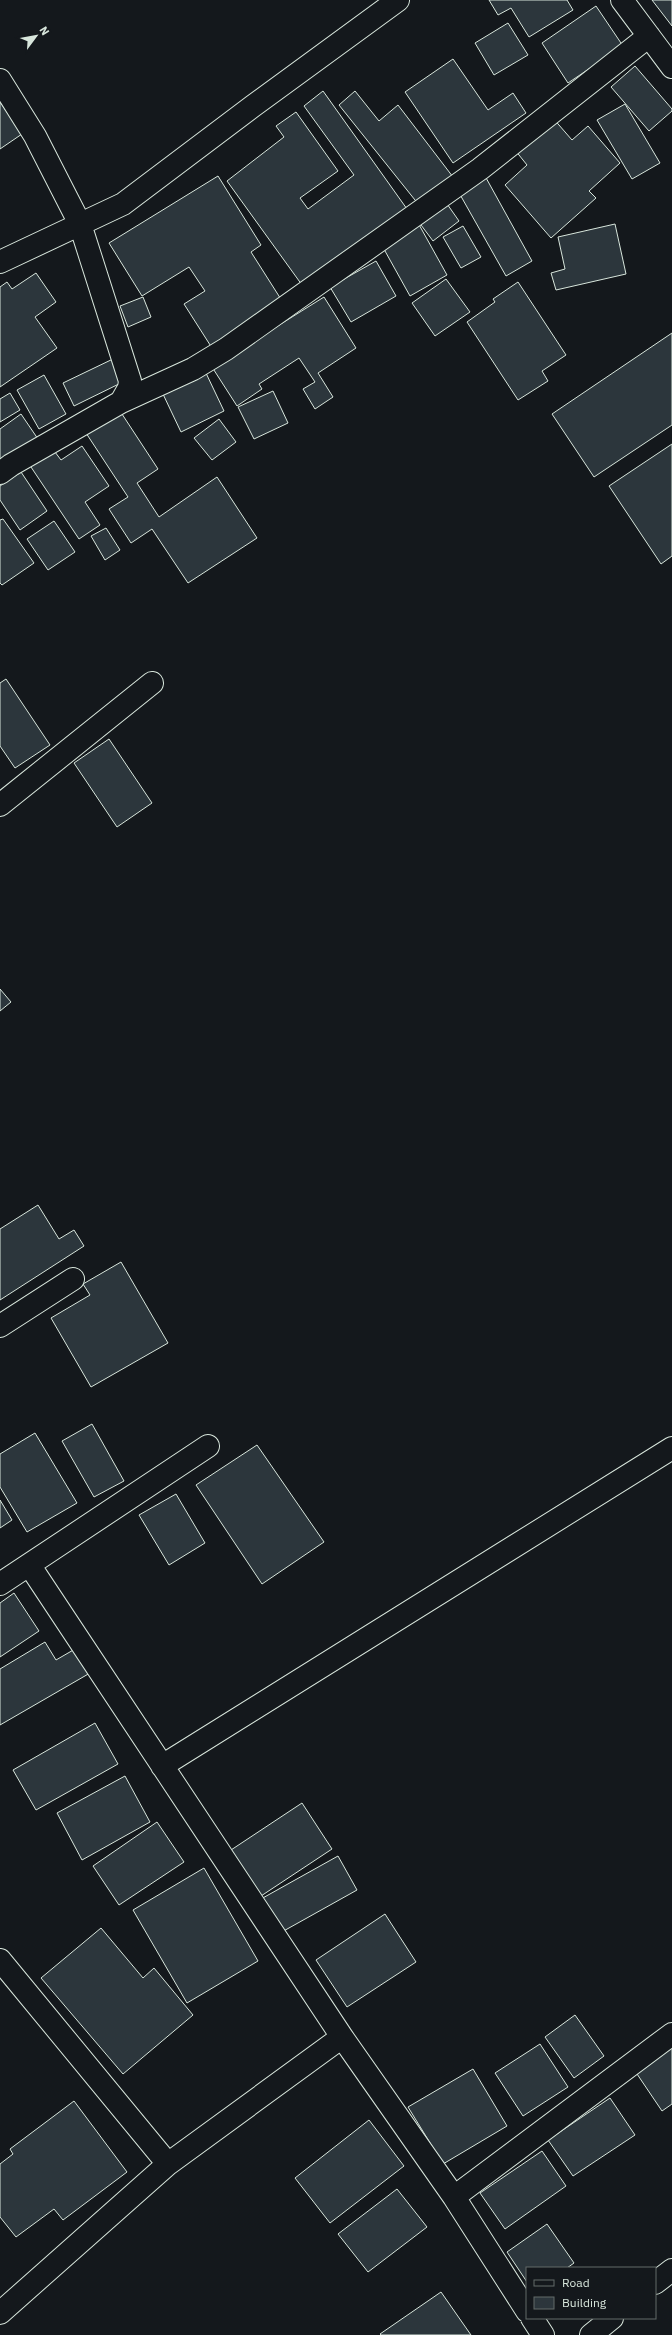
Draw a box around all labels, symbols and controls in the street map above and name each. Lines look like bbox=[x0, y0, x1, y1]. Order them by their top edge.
north arrow bbox=[16, 16, 56, 56]
text: N bbox=[36, 24, 53, 38]
legend bbox=[526, 2267, 656, 2319]
text: Road bbox=[562, 2275, 590, 2290]
text: Building bbox=[562, 2295, 607, 2310]

